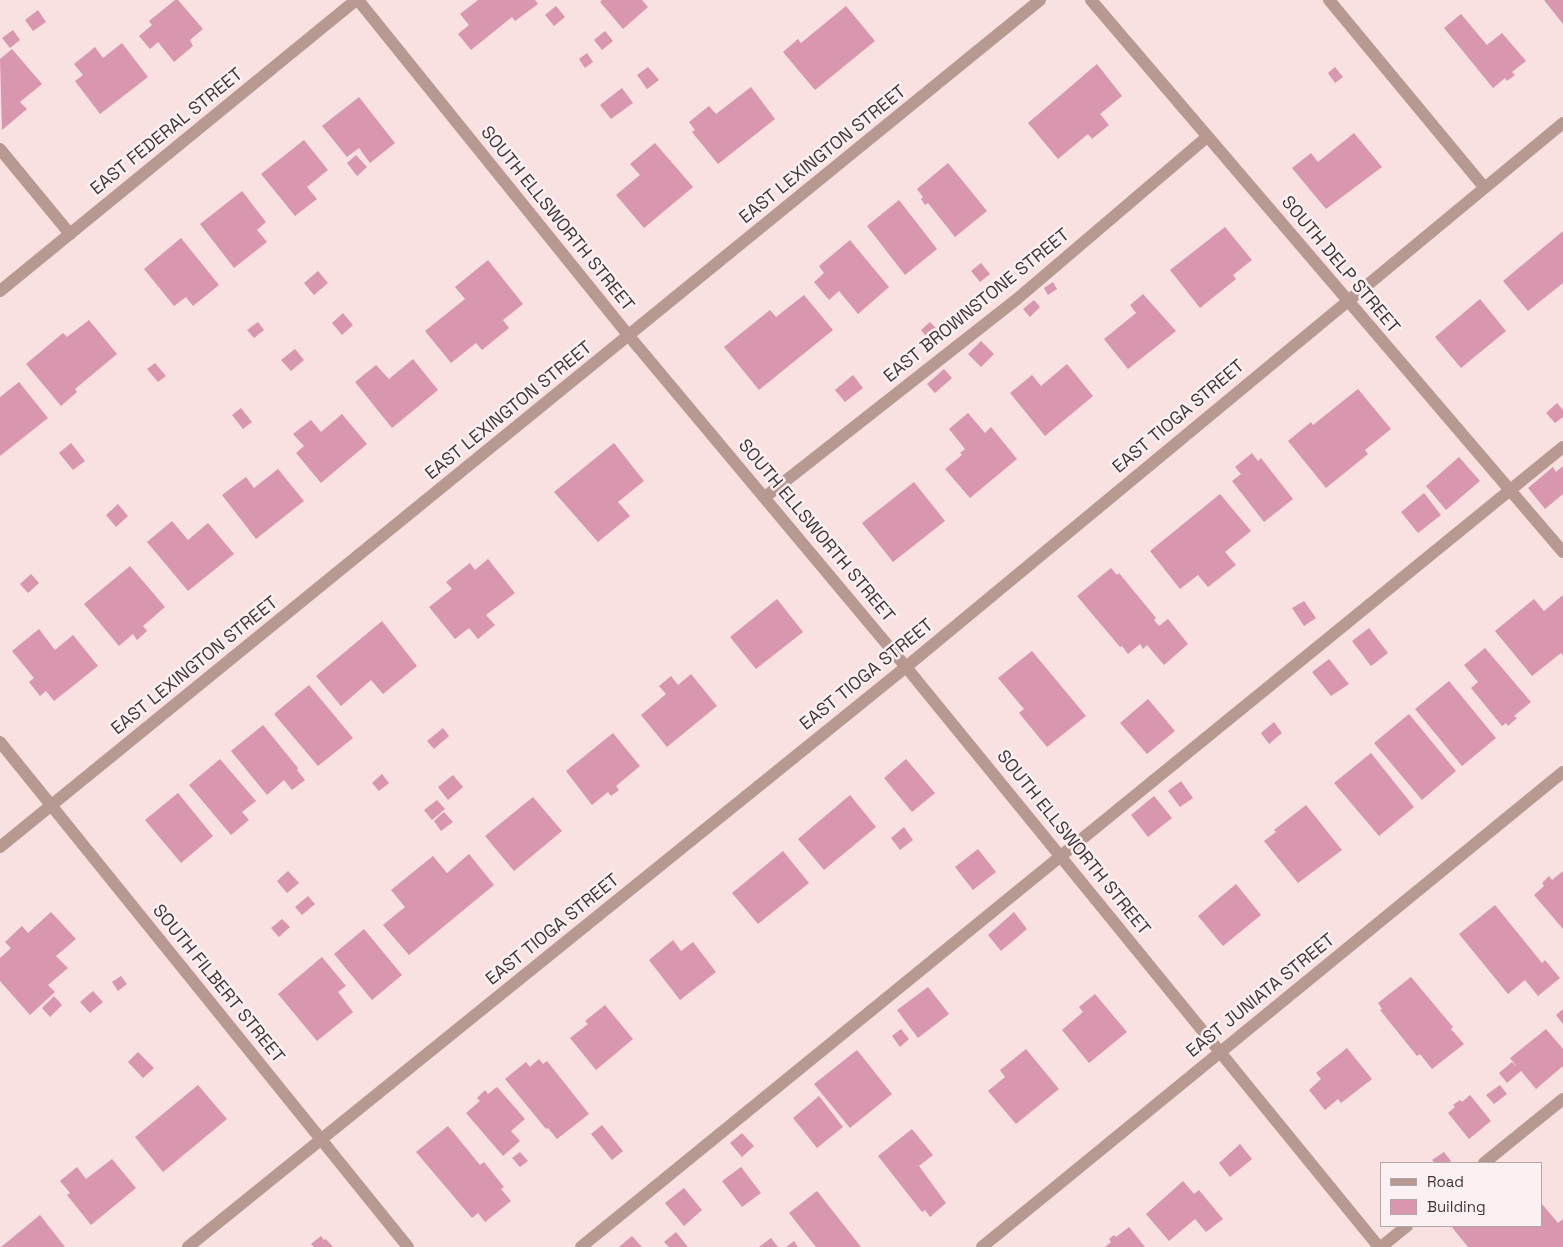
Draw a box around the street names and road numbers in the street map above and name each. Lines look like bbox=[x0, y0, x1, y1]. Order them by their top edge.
street label: EAST FEDERAL STREET bbox=[87, 64, 247, 200]
street label: EAST LEXINGTON STREET bbox=[735, 81, 911, 229]
street label: SOUTH ELLSWORTH STREET bbox=[476, 122, 638, 316]
street label: SOUTH DELP STREET bbox=[1276, 192, 1404, 338]
street label: EAST BROWNSTONE STREET bbox=[880, 224, 1074, 388]
street label: EAST LEXINGTON STREET bbox=[421, 337, 597, 485]
street label: EAST TIOGA STREET bbox=[1109, 356, 1249, 478]
street label: SOUTH ELLSWORTH STREET bbox=[733, 435, 899, 627]
street label: EAST LEXINGTON STREET bbox=[107, 592, 283, 740]
street label: EAST TIOGA STREET bbox=[796, 615, 938, 735]
street label: SOUTH ELLSWORTH STREET bbox=[992, 746, 1154, 940]
street label: EAST TIOGA STREET bbox=[482, 870, 624, 990]
street label: SOUTH FILBERT STREET bbox=[147, 900, 289, 1068]
street label: EAST JUNIATA STREET bbox=[1182, 930, 1340, 1062]

